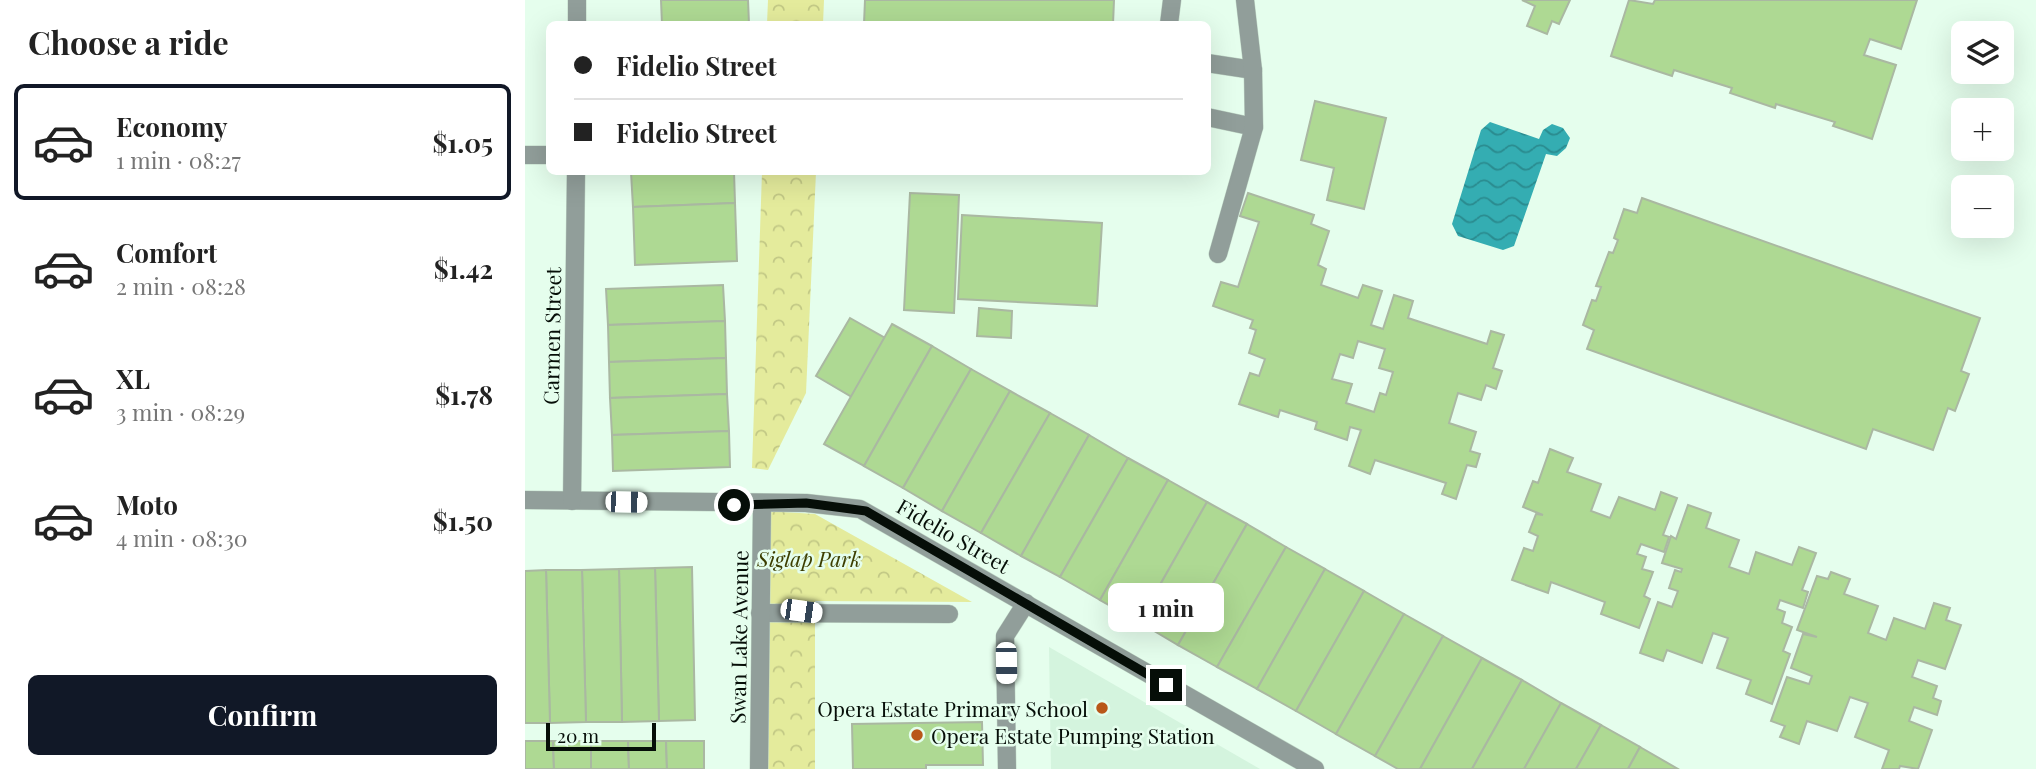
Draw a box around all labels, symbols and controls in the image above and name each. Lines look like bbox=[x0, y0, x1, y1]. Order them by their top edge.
text: Choose a ride bbox=[28, 20, 229, 63]
map controls bbox=[1951, 21, 2014, 238]
button: layers bbox=[1951, 21, 2014, 84]
text: Fidelio Street bbox=[616, 48, 777, 83]
button: + bbox=[1951, 98, 2014, 161]
text: Economy bbox=[116, 109, 227, 144]
icon: car bbox=[32, 111, 95, 174]
text: Fidelio Street bbox=[616, 115, 777, 150]
text: $1.05 bbox=[432, 125, 493, 160]
text: 1 min · 08:27 bbox=[116, 144, 241, 175]
button: − bbox=[1951, 175, 2014, 238]
text: Comfort bbox=[116, 235, 217, 270]
icon: car bbox=[32, 237, 95, 300]
text: $1.42 bbox=[434, 251, 493, 286]
street label: Carmen Street bbox=[536, 266, 566, 405]
text: 2 min · 08:28 bbox=[116, 270, 246, 301]
text: XL bbox=[116, 361, 150, 396]
icon: car bbox=[32, 363, 95, 426]
text: $1.78 bbox=[435, 377, 493, 412]
text: 3 min · 08:29 bbox=[116, 396, 245, 427]
text: Moto bbox=[116, 487, 178, 522]
icon: car bbox=[32, 489, 95, 552]
route start bbox=[718, 489, 750, 521]
car bbox=[605, 491, 648, 513]
street label: Fidelio Street bbox=[892, 491, 1016, 579]
text: $1.50 bbox=[433, 503, 493, 538]
text: 4 min · 08:30 bbox=[116, 522, 248, 553]
park label: Siglap Park bbox=[756, 544, 861, 572]
street label: Swan Lake Avenue bbox=[722, 550, 754, 724]
callout: 1 min bbox=[1108, 584, 1224, 632]
text: 1 min bbox=[1138, 592, 1194, 623]
car bbox=[779, 598, 824, 624]
car bbox=[996, 642, 1017, 684]
route end bbox=[1150, 669, 1182, 701]
button: Confirm bbox=[28, 675, 497, 755]
place label: Opera Estate Primary School bbox=[817, 694, 1088, 722]
marker: Opera Estate Primary School bbox=[1094, 700, 1110, 716]
scale bar bbox=[546, 720, 656, 752]
place label: Opera Estate Pumping Station bbox=[931, 721, 1215, 749]
text: 20 m bbox=[557, 722, 599, 748]
marker: Opera Estate Pumping Station bbox=[909, 727, 925, 743]

